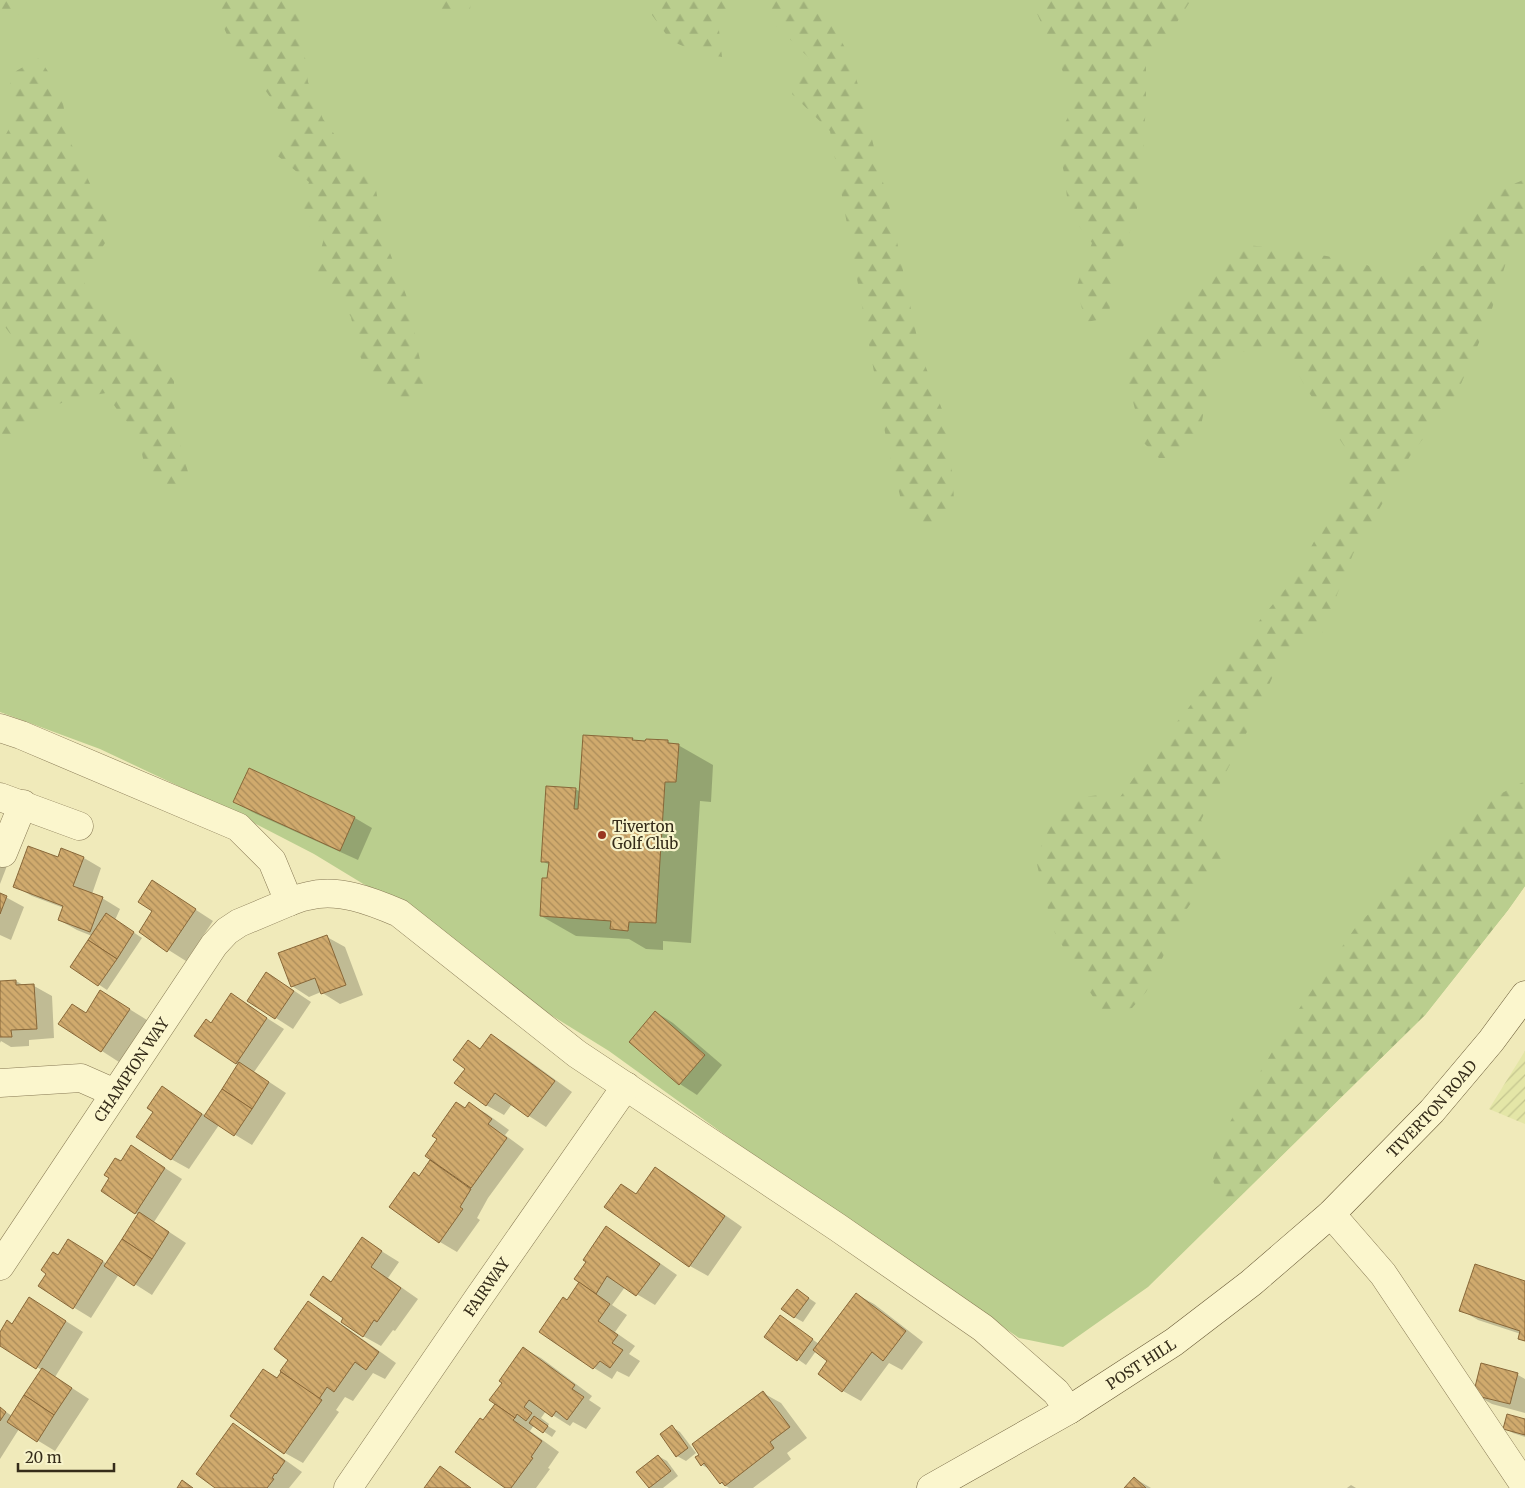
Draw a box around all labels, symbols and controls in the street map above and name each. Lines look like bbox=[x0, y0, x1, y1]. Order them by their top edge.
place label: Tiverton Golf Club bbox=[612, 817, 678, 853]
marker: Tiverton Golf Club bbox=[596, 829, 608, 841]
street label: CHAMPION WAY bbox=[89, 1014, 173, 1125]
street label: TIVERTON ROAD bbox=[1382, 1056, 1481, 1161]
street label: FAIRWAY bbox=[459, 1254, 513, 1320]
street label: POST HILL bbox=[1102, 1334, 1180, 1393]
scale bar bbox=[18, 1440, 114, 1472]
text: 20 m bbox=[25, 1448, 62, 1467]

